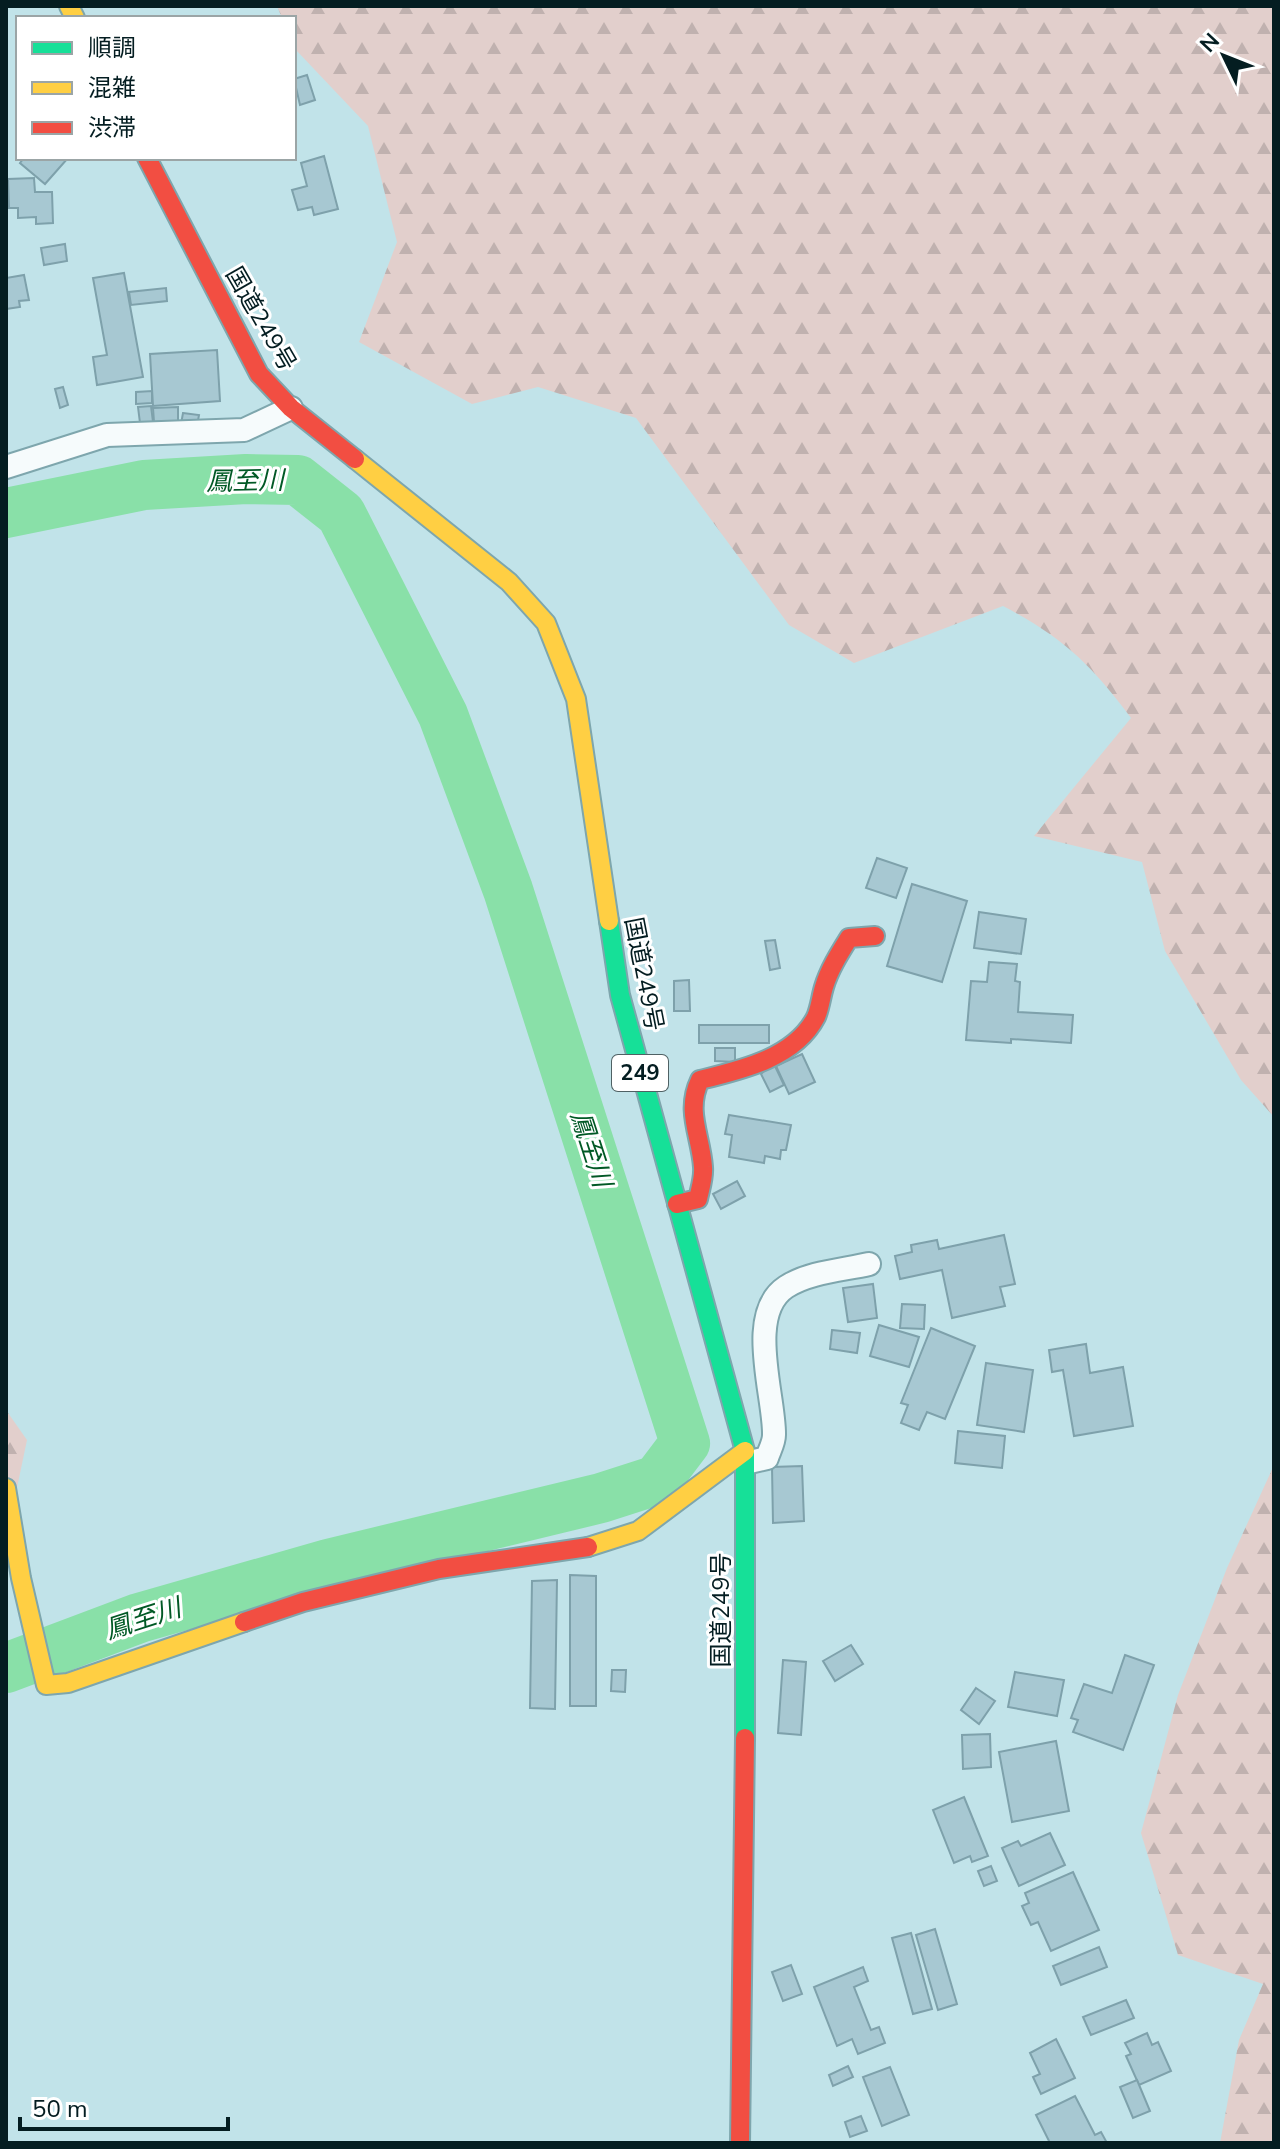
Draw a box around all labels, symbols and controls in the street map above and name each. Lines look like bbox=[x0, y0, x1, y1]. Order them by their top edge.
legend bbox=[16, 16, 296, 160]
north arrow bbox=[1184, 16, 1264, 96]
text: N bbox=[1194, 27, 1227, 59]
text: 順調 bbox=[88, 32, 136, 64]
text: 混雑 bbox=[88, 72, 136, 104]
text: 渋滞 bbox=[88, 112, 136, 144]
street label: 国道249号 bbox=[218, 261, 304, 377]
water label: 鳳至川 bbox=[206, 463, 287, 499]
street label: 国道249号 bbox=[617, 914, 671, 1034]
road number: 249 bbox=[612, 1055, 668, 1091]
water label: 鳳至川 bbox=[562, 1106, 621, 1194]
street label: 国道249号 bbox=[705, 1552, 737, 1668]
water label: 鳳至川 bbox=[100, 1589, 188, 1648]
scale bar bbox=[20, 2081, 228, 2131]
text: 50 m bbox=[32, 2093, 88, 2125]

